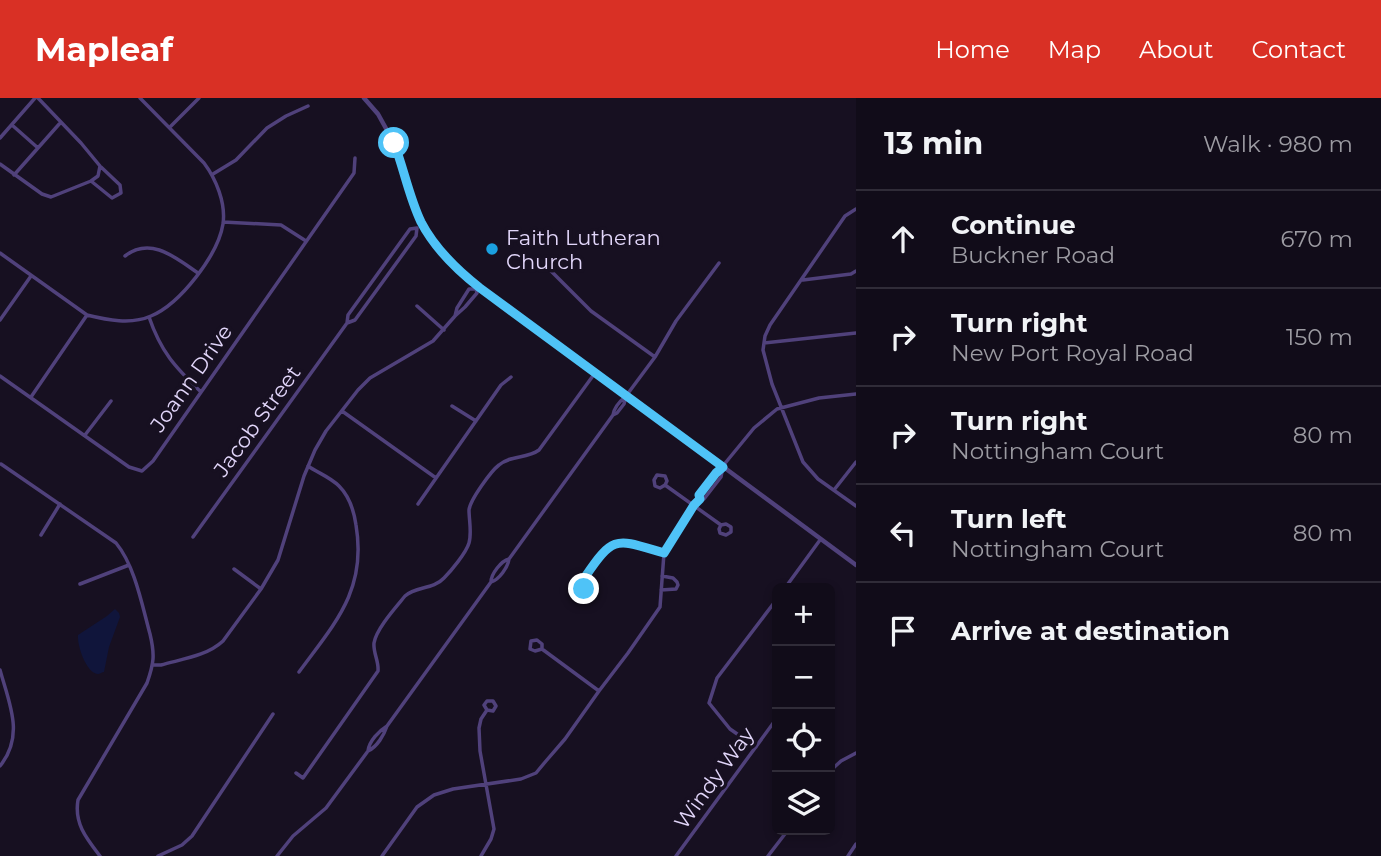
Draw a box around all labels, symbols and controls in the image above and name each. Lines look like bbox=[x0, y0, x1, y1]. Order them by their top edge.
text: Mapleaf bbox=[35, 29, 173, 69]
text: Home bbox=[935, 35, 1010, 64]
text: Map bbox=[1048, 35, 1101, 64]
text: About bbox=[1139, 35, 1213, 64]
text: Contact bbox=[1251, 35, 1346, 64]
text: 13 min bbox=[884, 125, 983, 162]
route start bbox=[378, 127, 409, 158]
text: Walk · 980 m bbox=[1203, 130, 1353, 158]
text: Continue bbox=[951, 209, 1076, 241]
icon: ahead bbox=[884, 220, 922, 258]
place label: Faith Lutheran Church bbox=[506, 225, 661, 274]
text: 670 m bbox=[1280, 225, 1353, 253]
marker: Faith Lutheran Church bbox=[484, 241, 500, 257]
text: Buckner Road bbox=[951, 241, 1115, 269]
text: Turn right bbox=[951, 307, 1087, 339]
icon: right bbox=[884, 318, 922, 356]
street label: Joann Drive bbox=[144, 320, 237, 437]
text: 150 m bbox=[1286, 323, 1353, 351]
text: New Port Royal Road bbox=[951, 339, 1194, 367]
street label: Jacob Street bbox=[208, 361, 306, 482]
text: Turn right bbox=[951, 405, 1087, 437]
icon: right bbox=[884, 416, 922, 454]
text: 80 m bbox=[1293, 421, 1353, 449]
text: Nottingham Court bbox=[951, 437, 1164, 465]
text: Turn left bbox=[951, 503, 1067, 535]
icon: left bbox=[884, 514, 922, 552]
text: 80 m bbox=[1293, 519, 1353, 547]
text: Nottingham Court bbox=[951, 535, 1164, 563]
route end bbox=[568, 573, 599, 604]
map controls bbox=[772, 583, 835, 835]
button: + bbox=[772, 583, 835, 646]
icon: arrive bbox=[884, 612, 922, 650]
text: Arrive at destination bbox=[951, 615, 1230, 647]
button: − bbox=[772, 646, 835, 709]
button: locate bbox=[772, 709, 835, 772]
street label: Windy Way bbox=[669, 722, 760, 834]
button: layers bbox=[772, 772, 835, 835]

